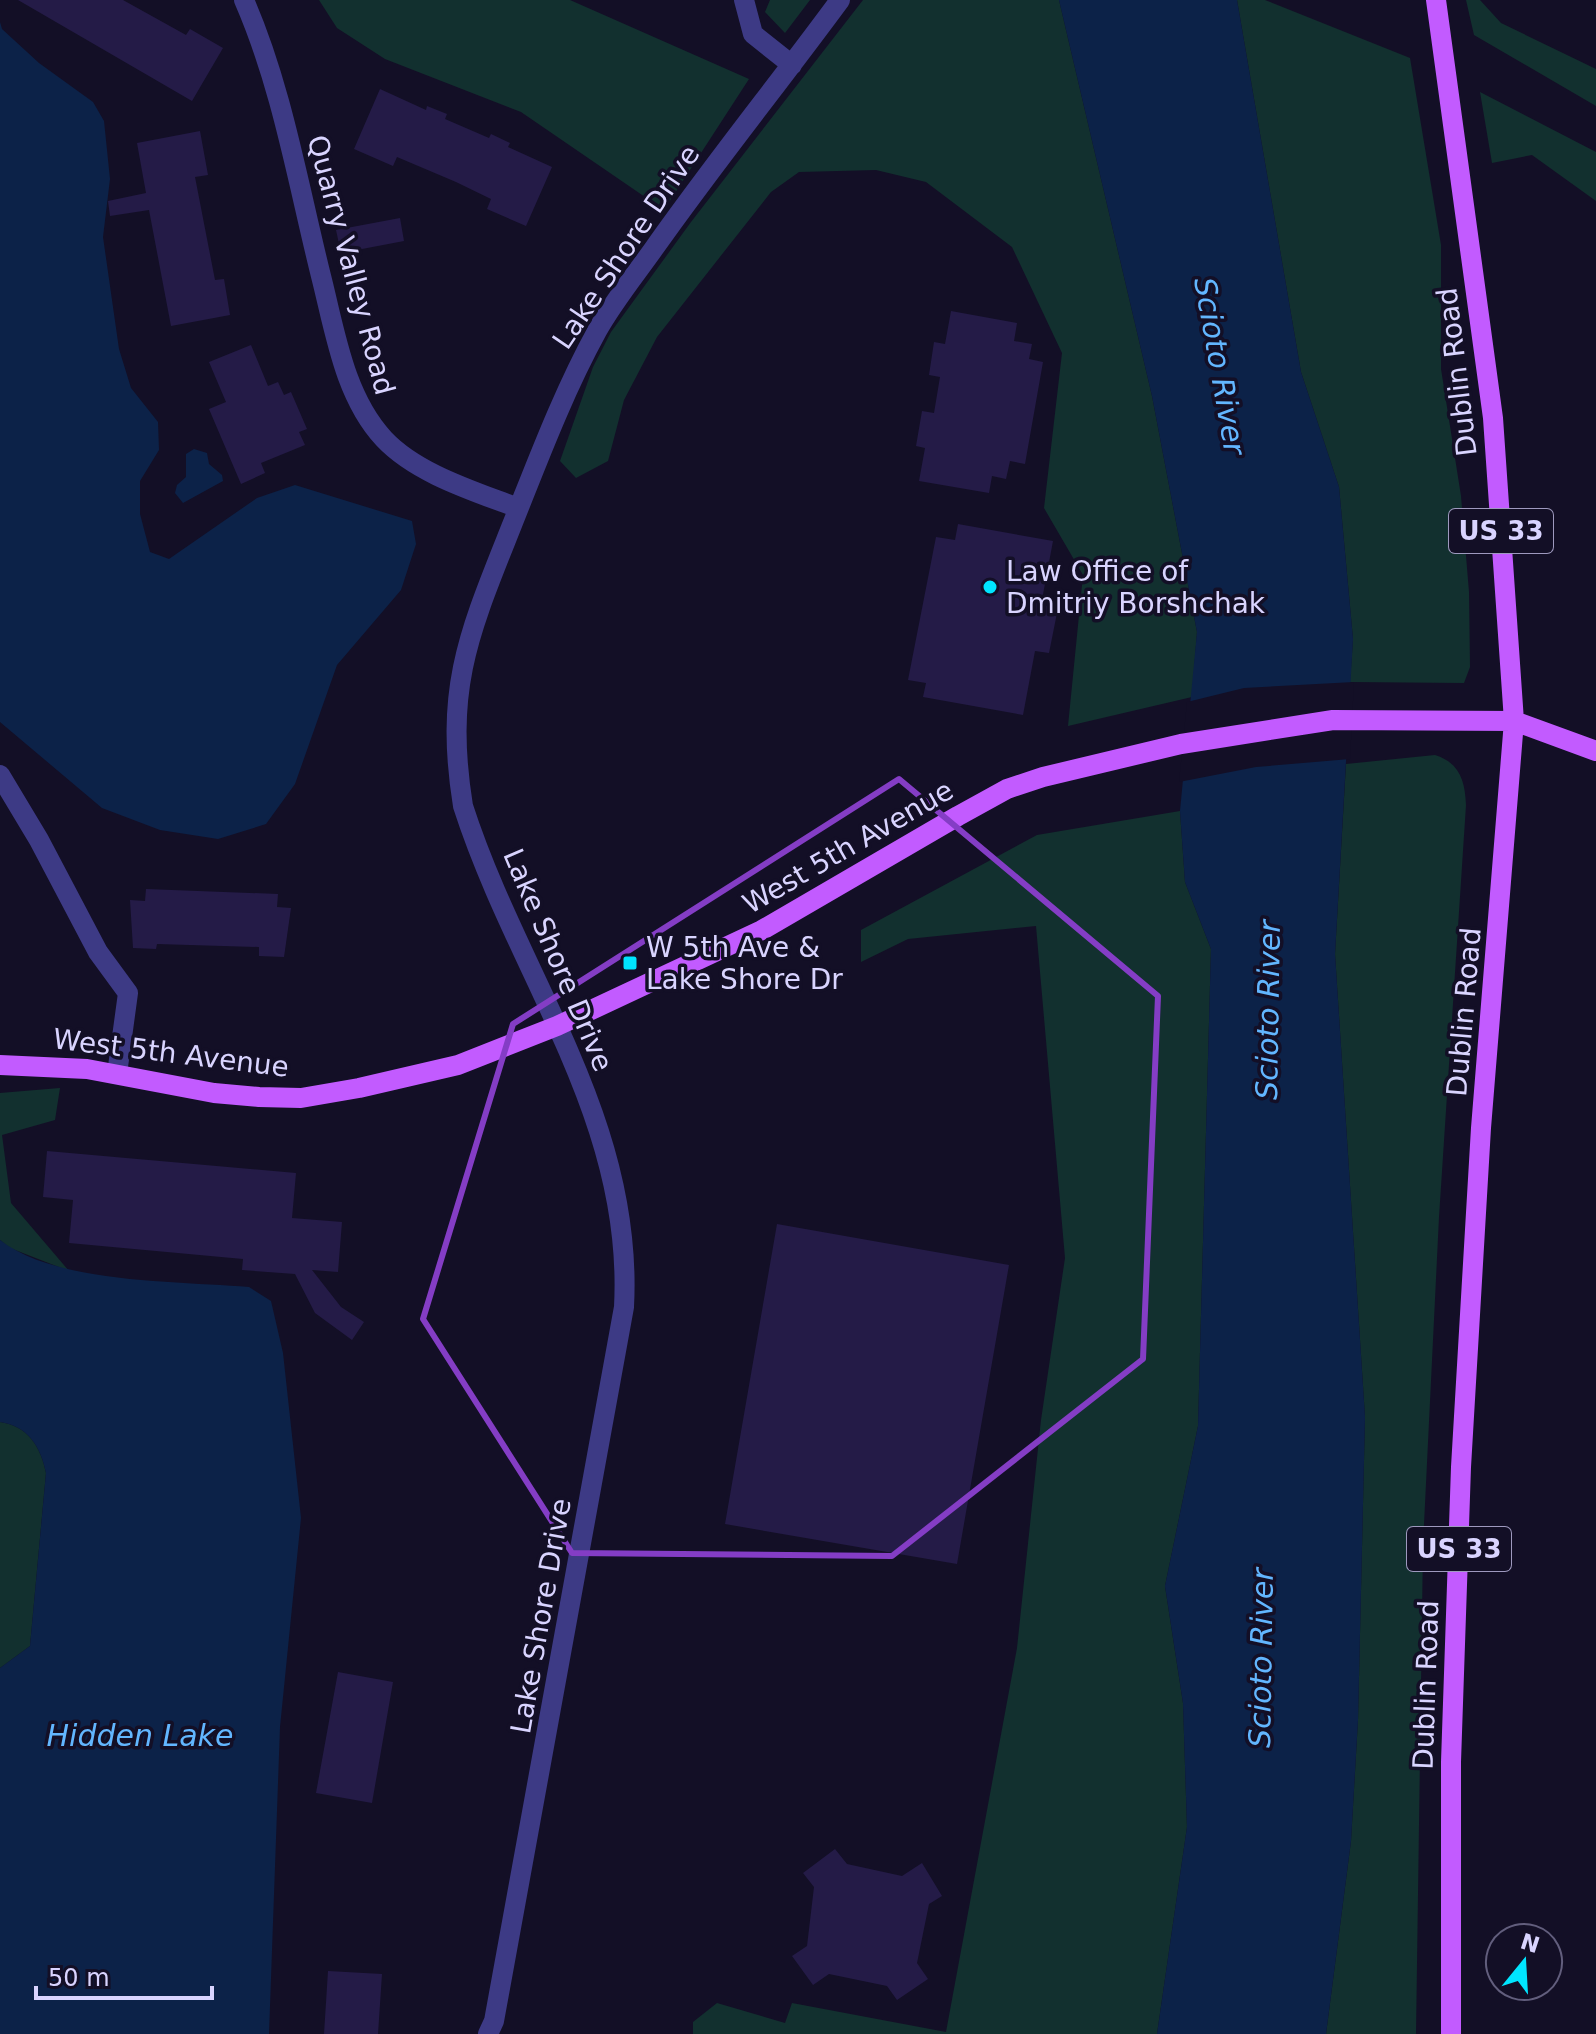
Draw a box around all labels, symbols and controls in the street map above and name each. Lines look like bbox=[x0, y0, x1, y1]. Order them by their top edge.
street label: Quarry Valley Road bbox=[300, 131, 402, 399]
street label: Lake Shore Drive bbox=[546, 139, 706, 355]
water label: Scioto River bbox=[1187, 275, 1253, 459]
street label: Dublin Road bbox=[1430, 286, 1484, 458]
road number: US 33 bbox=[1449, 509, 1553, 553]
place label: Law Office of Dmitriy Borshchak bbox=[1006, 555, 1266, 620]
marker: Law Office of Dmitriy Borshchak bbox=[981, 578, 999, 596]
street label: West 5th Avenue bbox=[737, 773, 959, 921]
street label: Lake Shore Drive bbox=[496, 844, 620, 1076]
water label: Scioto River bbox=[1249, 918, 1287, 1100]
street label: Dublin Road bbox=[1440, 926, 1488, 1098]
place label: W 5th Ave & Lake Shore Dr bbox=[646, 931, 843, 996]
marker: W 5th Ave & Lake Shore Dr bbox=[621, 954, 639, 972]
street label: West 5th Avenue bbox=[51, 1022, 291, 1084]
street label: Lake Shore Drive bbox=[504, 1496, 578, 1736]
road number: US 33 bbox=[1407, 1527, 1511, 1571]
water label: Scioto River bbox=[1242, 1566, 1280, 1748]
street label: Dublin Road bbox=[1407, 1600, 1445, 1770]
water label: Hidden Lake bbox=[47, 1718, 233, 1753]
north arrow bbox=[1484, 1922, 1564, 2002]
text: N bbox=[1517, 1929, 1543, 1958]
scale bar bbox=[36, 1950, 212, 2000]
text: 50 m bbox=[48, 1964, 110, 1992]

